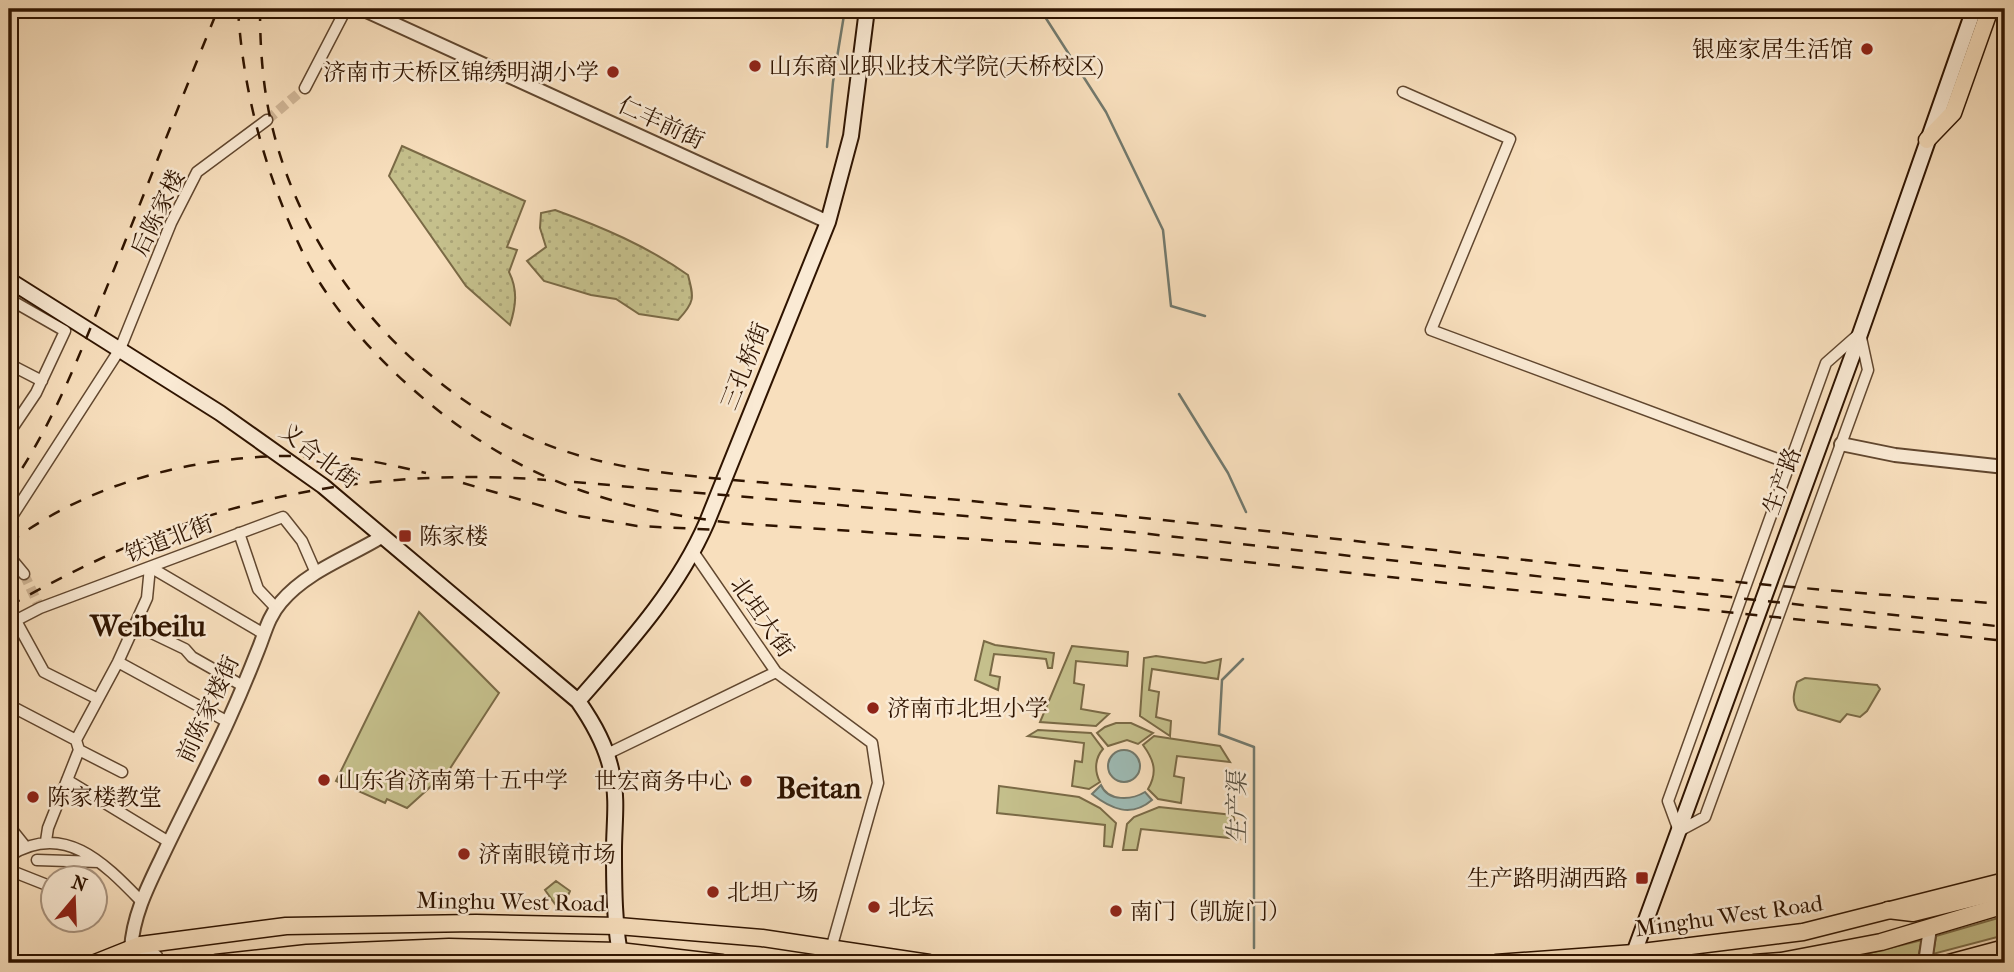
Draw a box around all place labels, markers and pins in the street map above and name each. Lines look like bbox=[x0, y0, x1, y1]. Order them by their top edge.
place label: 银座家居生活馆 bbox=[1692, 36, 1853, 63]
marker: 银座家居生活馆 bbox=[1859, 41, 1875, 57]
place label: 山东商业职业技术学院(天桥校区) bbox=[769, 53, 1104, 80]
marker: 山东商业职业技术学院(天桥校区) bbox=[747, 58, 763, 74]
place label: 济南市天桥区锦绣明湖小学 bbox=[323, 59, 599, 86]
marker: 济南市天桥区锦绣明湖小学 bbox=[605, 64, 621, 80]
place label: 陈家楼 bbox=[419, 523, 488, 550]
marker: 陈家楼 bbox=[397, 528, 413, 544]
place label: 济南市北坦小学 bbox=[887, 695, 1048, 722]
marker: 济南市北坦小学 bbox=[865, 700, 881, 716]
place label: 山东省济南第十五中学 bbox=[338, 767, 568, 794]
place label: 世宏商务中心 bbox=[594, 768, 732, 795]
marker: 山东省济南第十五中学 bbox=[316, 772, 332, 788]
marker: 世宏商务中心 bbox=[738, 773, 754, 789]
place label: 陈家楼教堂 bbox=[47, 784, 162, 811]
marker: 陈家楼教堂 bbox=[25, 789, 41, 805]
place label: 济南眼镜市场 bbox=[478, 841, 616, 868]
marker: 济南眼镜市场 bbox=[456, 846, 472, 862]
place label: 生产路明湖西路 bbox=[1467, 865, 1628, 892]
marker: 生产路明湖西路 bbox=[1634, 870, 1650, 886]
place label: 北坦广场 bbox=[727, 879, 819, 906]
marker: 北坦广场 bbox=[705, 884, 721, 900]
place label: 北坛 bbox=[888, 894, 934, 921]
place label: 南门（凯旋门） bbox=[1130, 898, 1291, 925]
marker: 北坛 bbox=[866, 899, 882, 915]
marker: 南门（凯旋门） bbox=[1108, 903, 1124, 919]

